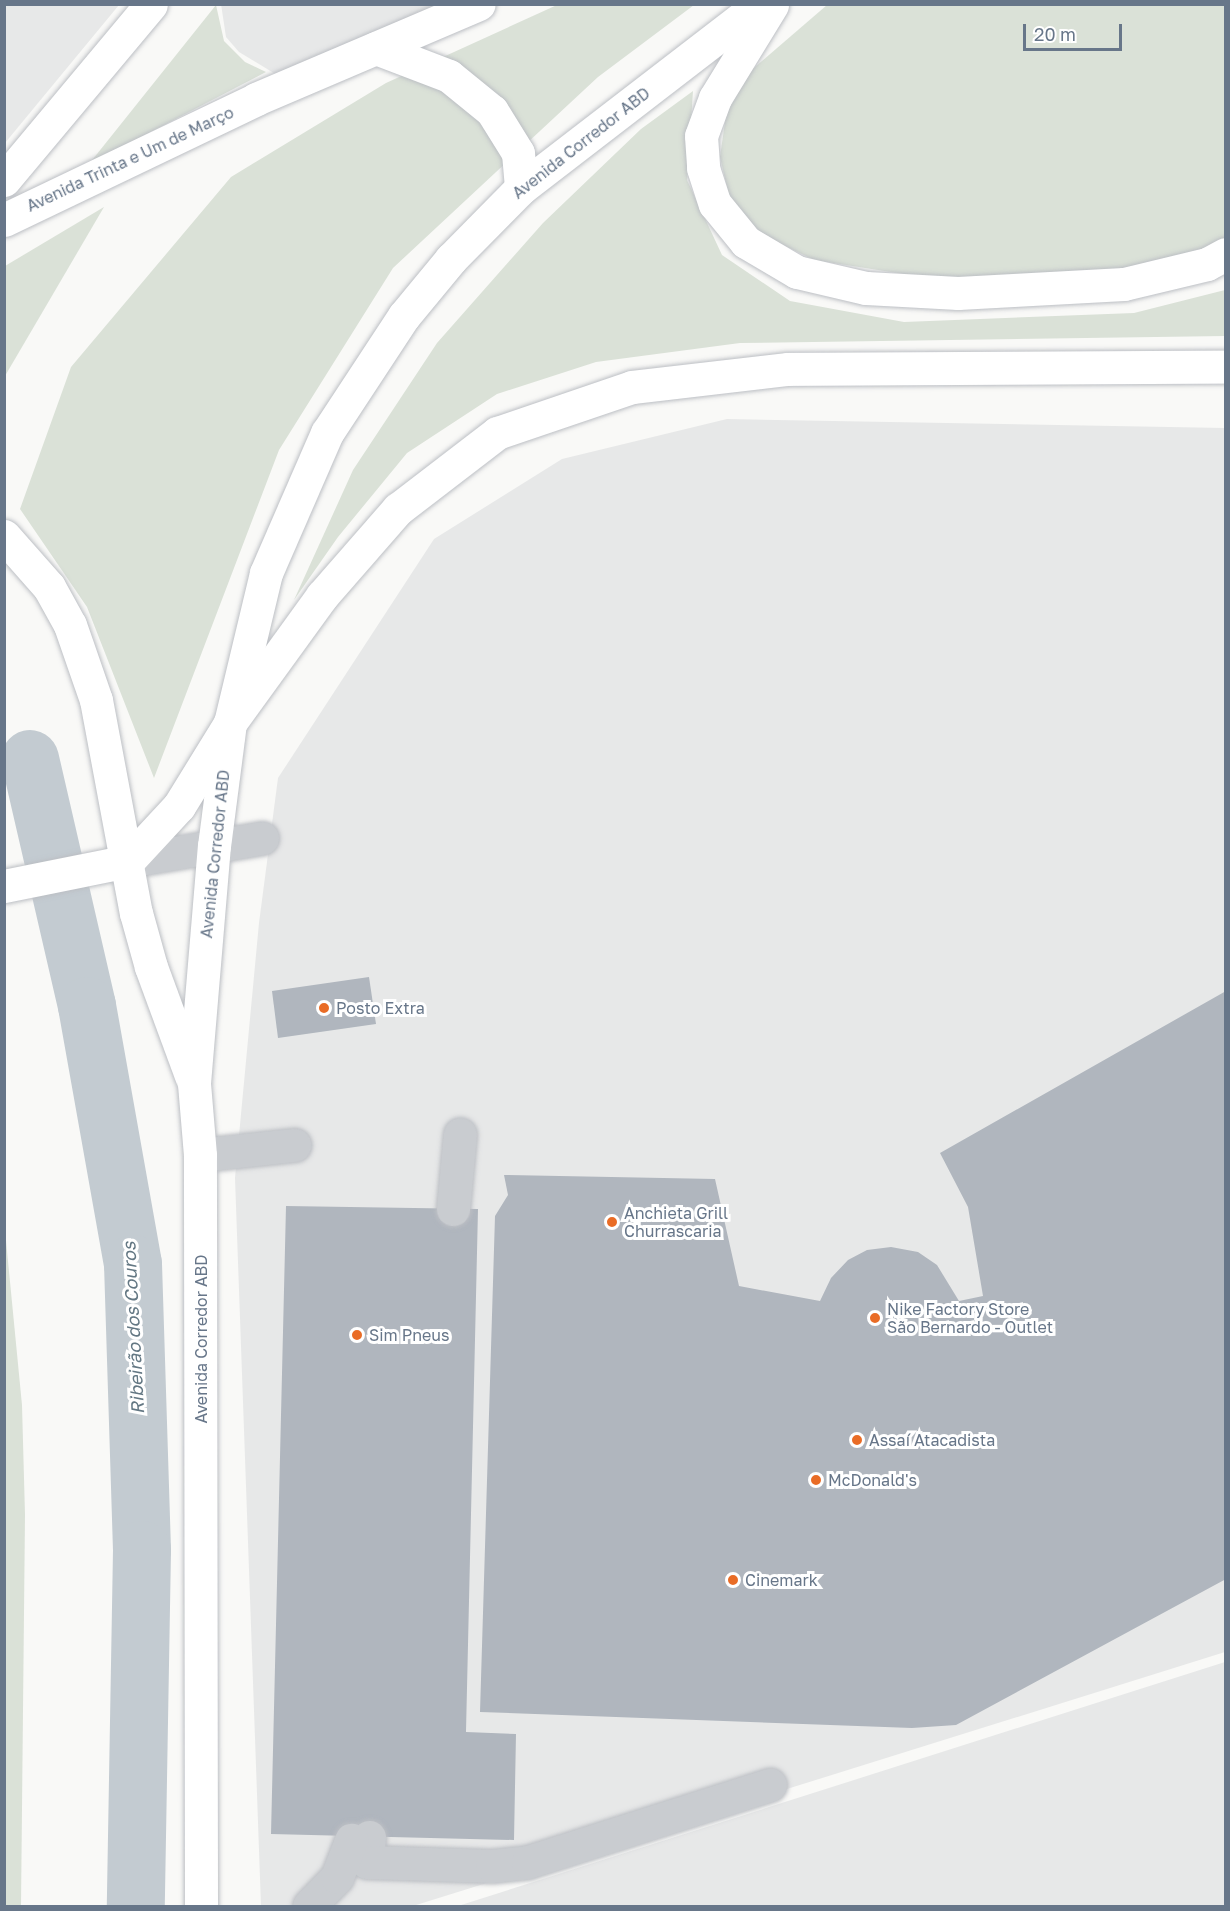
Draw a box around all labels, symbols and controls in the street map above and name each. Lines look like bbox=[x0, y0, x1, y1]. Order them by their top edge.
scale bar bbox=[1026, 12, 1125, 50]
text: 20 m bbox=[1034, 23, 1076, 45]
street label: Avenida Corredor ABD bbox=[508, 83, 654, 203]
street label: Avenida Trinta e Um de Março bbox=[23, 102, 237, 216]
street label: Avenida Corredor ABD bbox=[197, 769, 233, 939]
place label: Posto Extra bbox=[336, 998, 425, 1018]
marker: Posto Extra bbox=[317, 1001, 331, 1015]
place label: Anchieta Grill Churrascaria bbox=[624, 1203, 728, 1241]
marker: Anchieta Grill Churrascaria bbox=[605, 1215, 619, 1229]
water label: Ribeirão dos Couros bbox=[118, 1241, 148, 1415]
street label: Avenida Corredor ABD bbox=[191, 1254, 211, 1424]
place label: Nike Factory Store São Bernardo - Outlet bbox=[887, 1299, 1053, 1337]
marker: Nike Factory Store São Bernardo - Outlet bbox=[868, 1311, 882, 1325]
place label: Sim Pneus bbox=[369, 1325, 449, 1345]
marker: Sim Pneus bbox=[350, 1328, 364, 1342]
place label: Assaí Atacadista bbox=[869, 1430, 995, 1450]
marker: Assaí Atacadista bbox=[850, 1433, 864, 1447]
place label: McDonald's bbox=[828, 1470, 917, 1490]
marker: McDonald's bbox=[809, 1473, 823, 1487]
place label: Cinemark bbox=[745, 1570, 818, 1590]
marker: Cinemark bbox=[726, 1573, 740, 1587]

